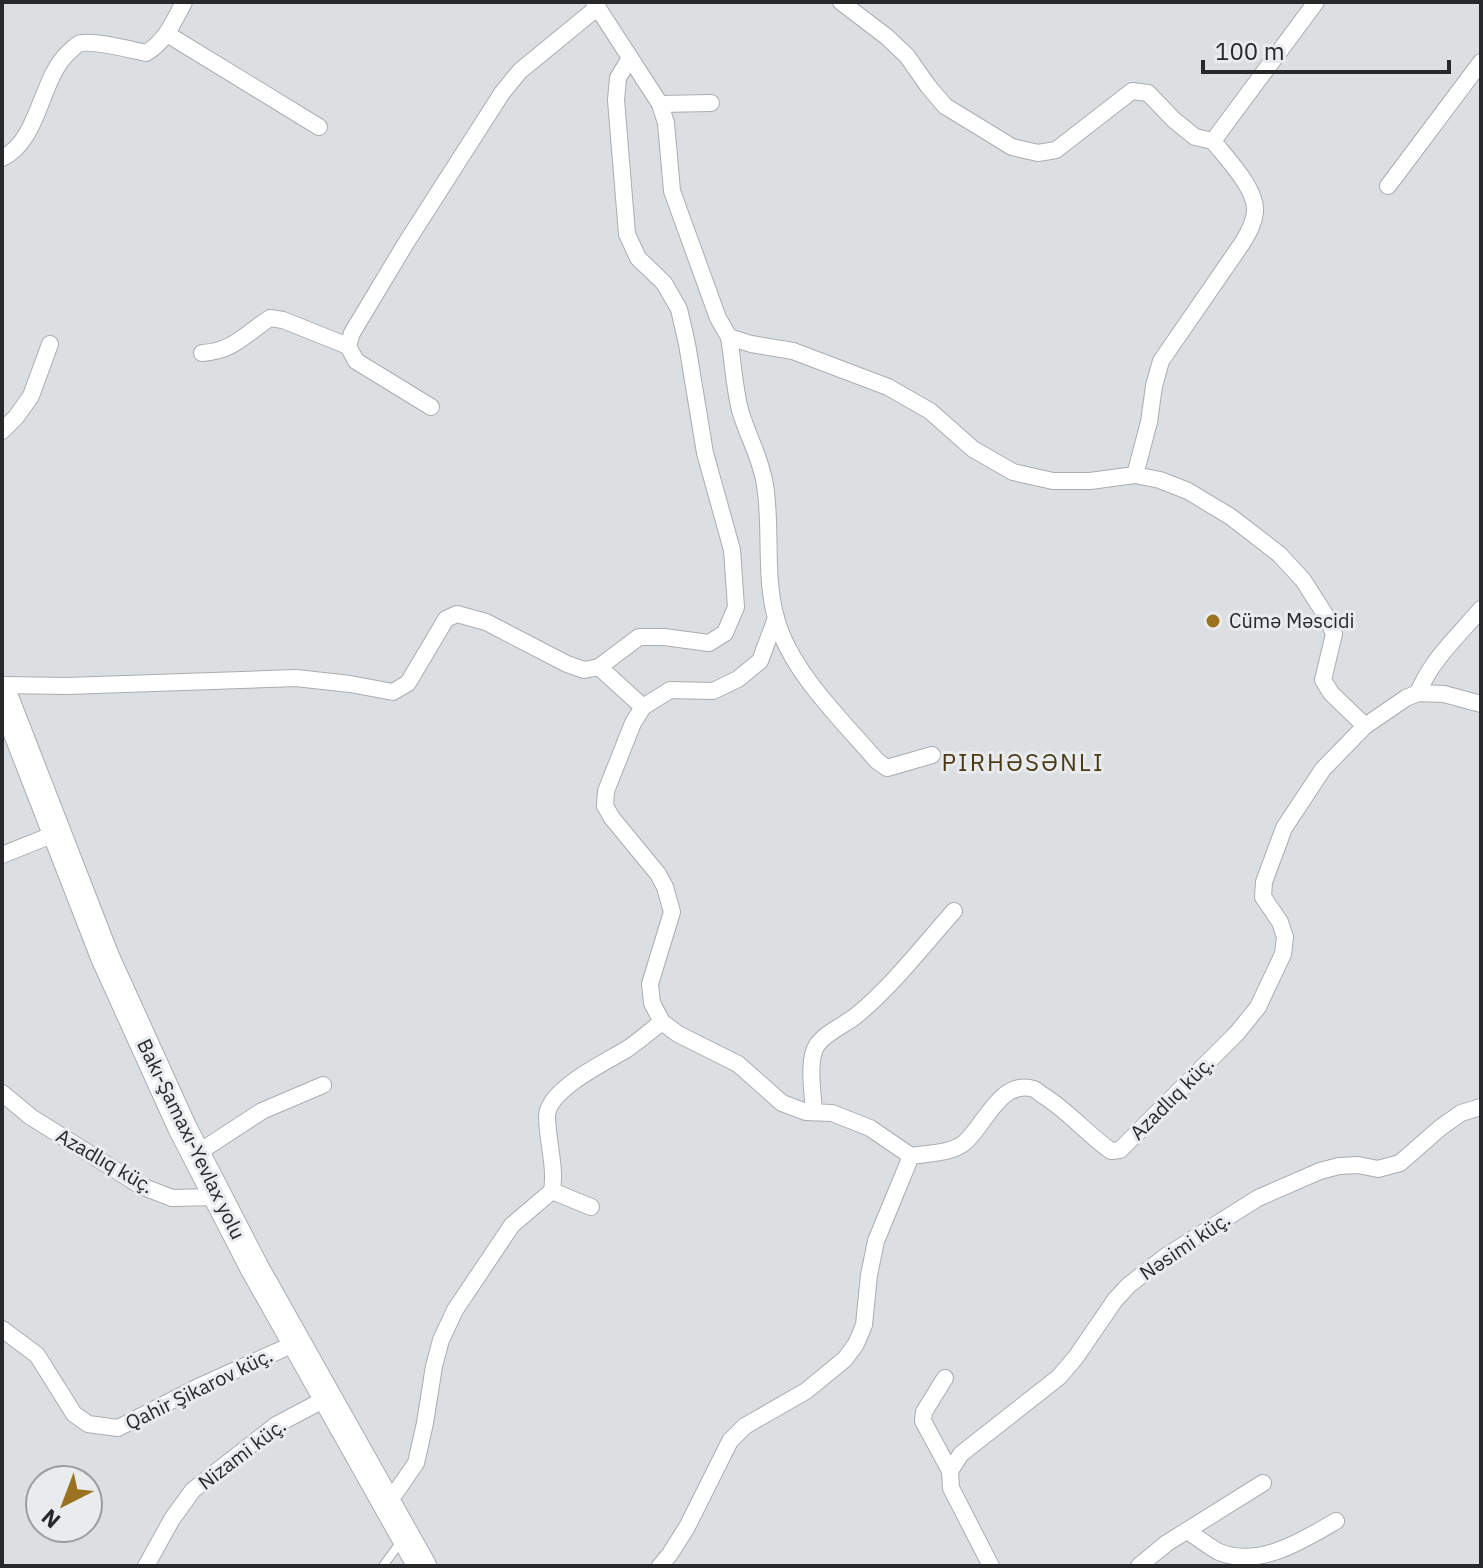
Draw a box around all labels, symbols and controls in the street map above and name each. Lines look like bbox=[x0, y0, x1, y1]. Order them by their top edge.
scale bar bbox=[1203, 24, 1449, 74]
text: 100 m bbox=[1215, 35, 1285, 67]
place label: Cümə Məscidi bbox=[1229, 607, 1355, 634]
marker: Cümə Məscidi bbox=[1204, 612, 1222, 630]
district label: PIRHƏSƏNLI bbox=[942, 746, 1105, 778]
street label: Bakı-Şamaxı-Yevlax yolu bbox=[131, 1034, 252, 1243]
street label: Azadlıq küç. bbox=[1124, 1050, 1220, 1146]
street label: Azadlıq küç. bbox=[51, 1122, 159, 1199]
street label: Nəsimi küç. bbox=[1134, 1205, 1235, 1286]
street label: Qahir Şikarov küç. bbox=[120, 1341, 277, 1436]
street label: Nizami küç. bbox=[192, 1412, 291, 1496]
north arrow bbox=[24, 1464, 104, 1544]
text: N bbox=[35, 1503, 66, 1535]

